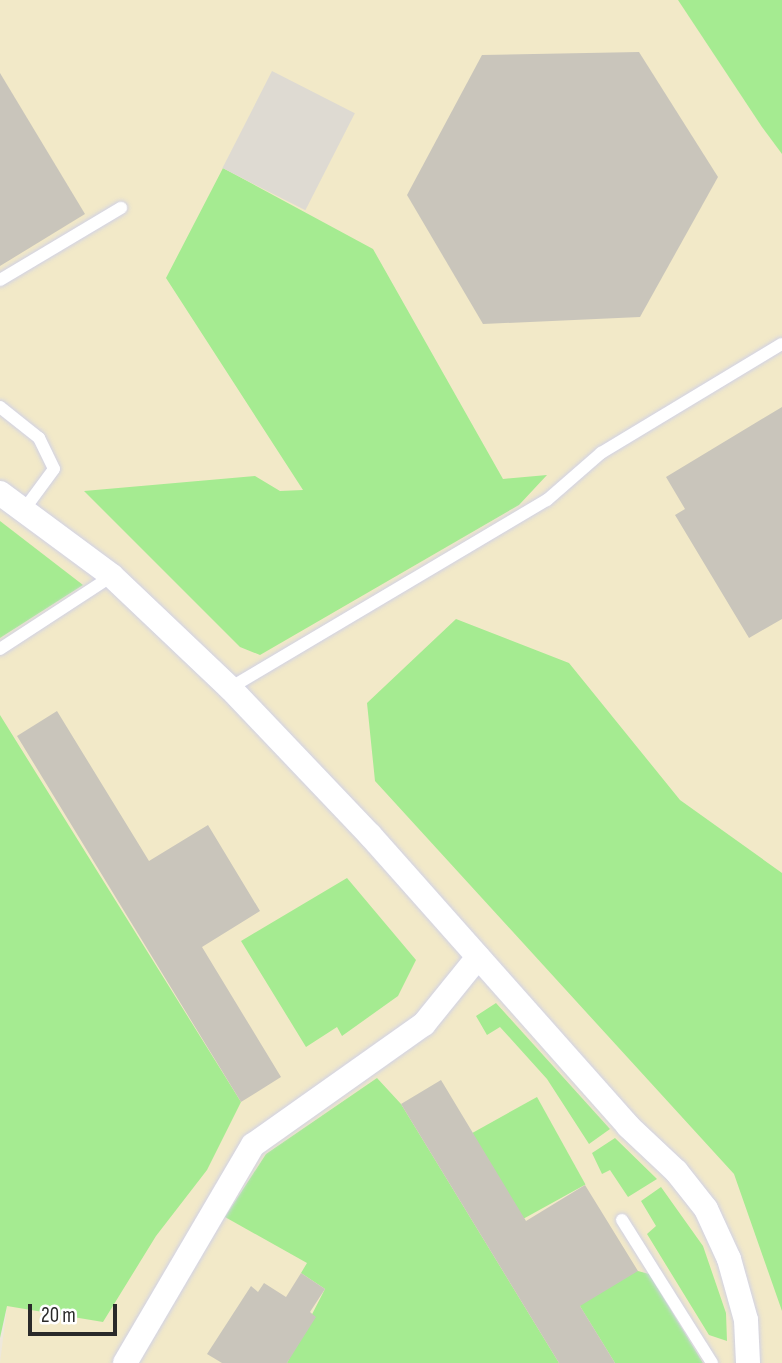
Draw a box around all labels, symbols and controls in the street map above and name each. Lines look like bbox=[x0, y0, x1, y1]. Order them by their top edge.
scale bar bbox=[32, 1290, 121, 1334]
text: 20 m bbox=[41, 1303, 76, 1328]

